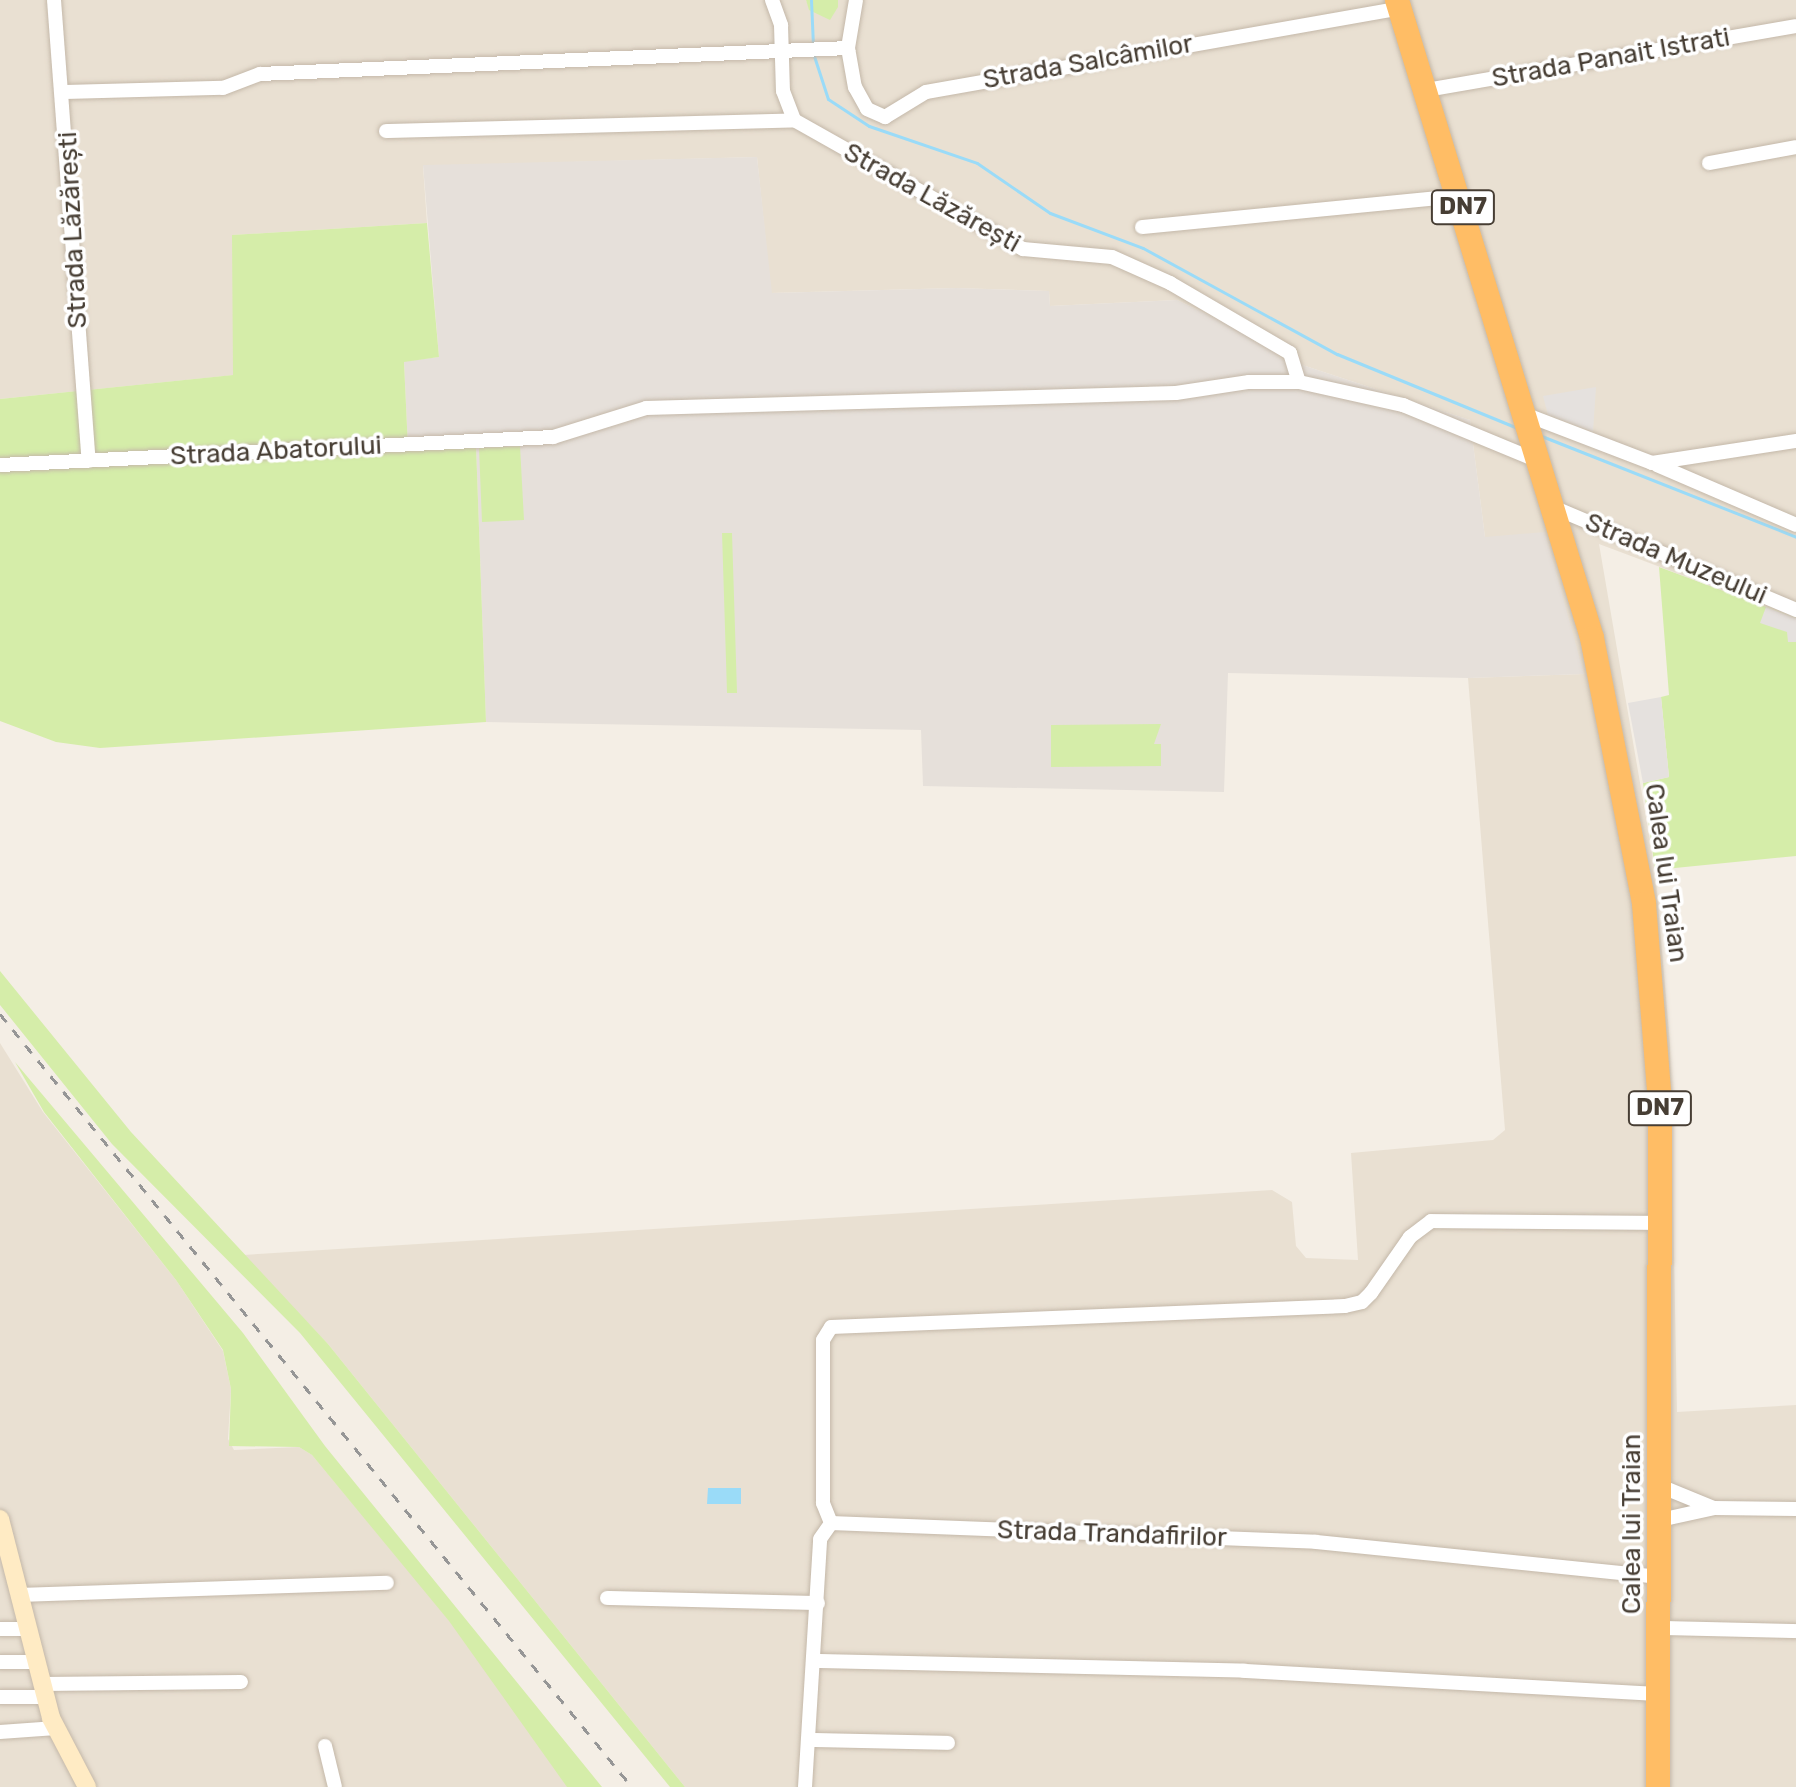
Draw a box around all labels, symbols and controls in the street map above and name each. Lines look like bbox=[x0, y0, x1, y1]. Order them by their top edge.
street label: Strada Panait Istrati bbox=[1490, 22, 1732, 94]
street label: Strada Salcâmilor bbox=[981, 28, 1195, 96]
street label: Strada Lăzărești bbox=[52, 131, 94, 329]
street label: Strada Lăzărești bbox=[838, 137, 1026, 259]
road number: DN7 bbox=[1429, 187, 1497, 227]
street label: Strada Abatorului bbox=[169, 430, 383, 472]
street label: Strada Muzeului bbox=[1580, 507, 1772, 611]
street label: Calea lui Traian bbox=[1638, 781, 1694, 965]
road number: DN7 bbox=[1626, 1088, 1694, 1128]
street label: Calea lui Traian bbox=[1616, 1433, 1648, 1615]
street label: Strada Trandafirilor bbox=[996, 1514, 1228, 1554]

